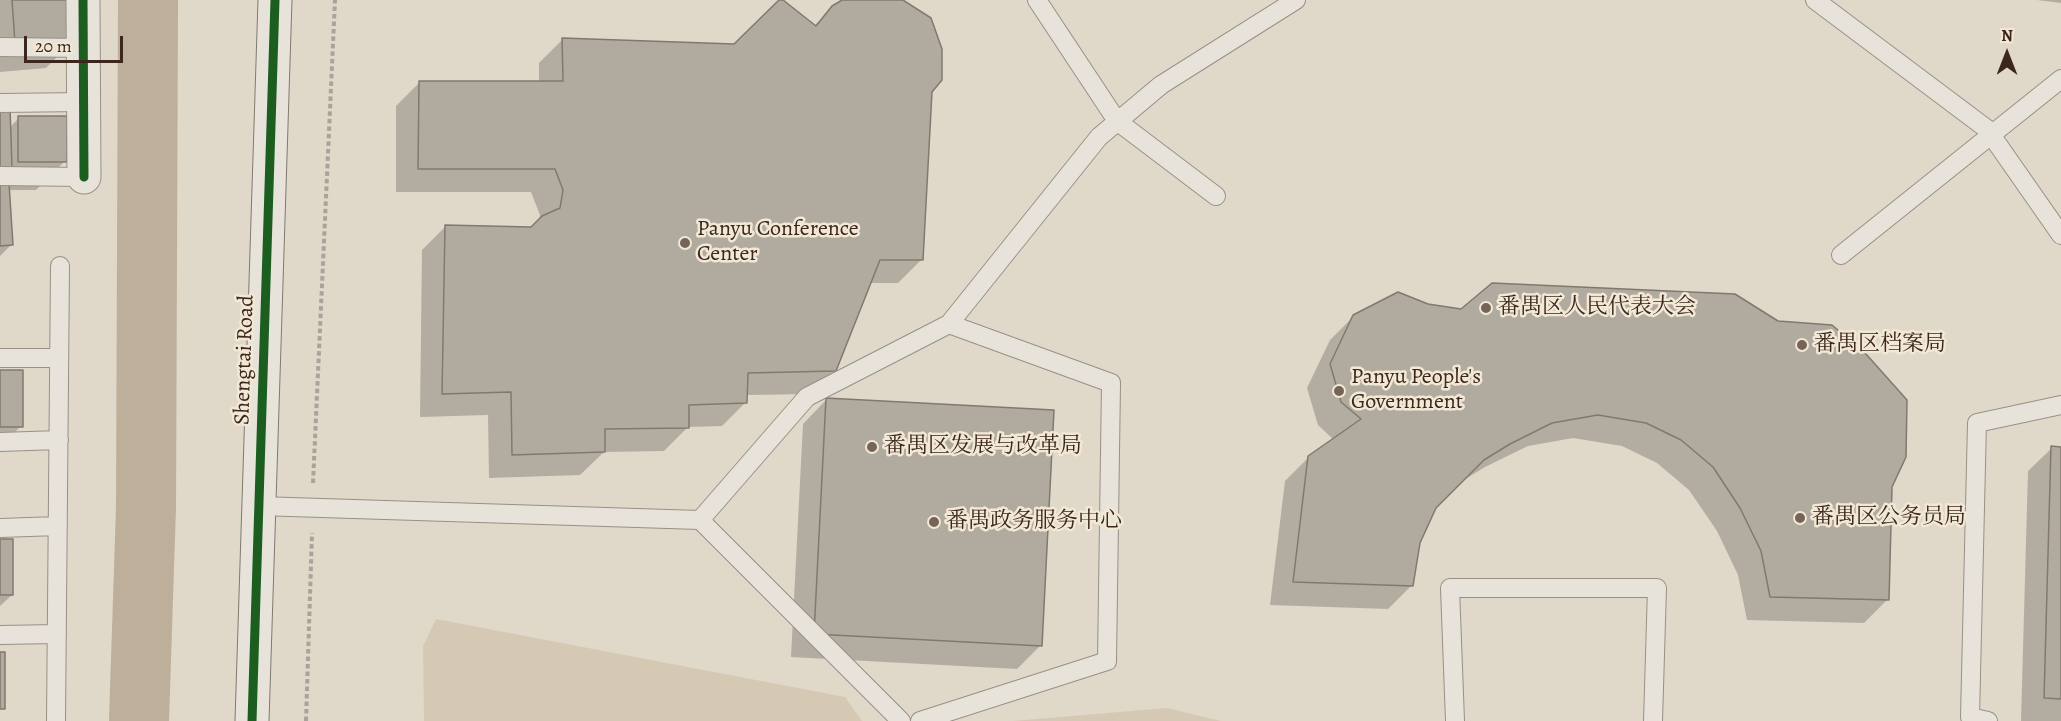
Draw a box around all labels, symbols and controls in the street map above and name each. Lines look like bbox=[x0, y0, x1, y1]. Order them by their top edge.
scale bar bbox=[27, 24, 126, 62]
north arrow bbox=[1977, 24, 2037, 84]
text: N bbox=[2001, 25, 2013, 47]
text: 20 m bbox=[35, 34, 72, 58]
place label: Panyu Conference Center bbox=[697, 217, 859, 268]
marker: Panyu Conference Center bbox=[678, 236, 692, 250]
street label: Shengtai Road bbox=[230, 295, 260, 425]
place label: 番禺区人民代表大会 bbox=[1498, 295, 1696, 321]
marker: 番禺区人民代表大会 bbox=[1479, 301, 1493, 315]
place label: 番禺区档案局 bbox=[1814, 332, 1946, 358]
marker: 番禺区档案局 bbox=[1795, 338, 1809, 352]
place label: Panyu People's Government bbox=[1351, 365, 1481, 416]
marker: Panyu People's Government bbox=[1332, 384, 1346, 398]
place label: 番禺区发展与改革局 bbox=[884, 434, 1082, 460]
marker: 番禺区发展与改革局 bbox=[865, 440, 879, 454]
place label: 番禺区公务员局 bbox=[1812, 505, 1966, 531]
place label: 番禺政务服务中心 bbox=[946, 509, 1122, 535]
marker: 番禺区公务员局 bbox=[1793, 511, 1807, 525]
marker: 番禺政务服务中心 bbox=[927, 515, 941, 529]

